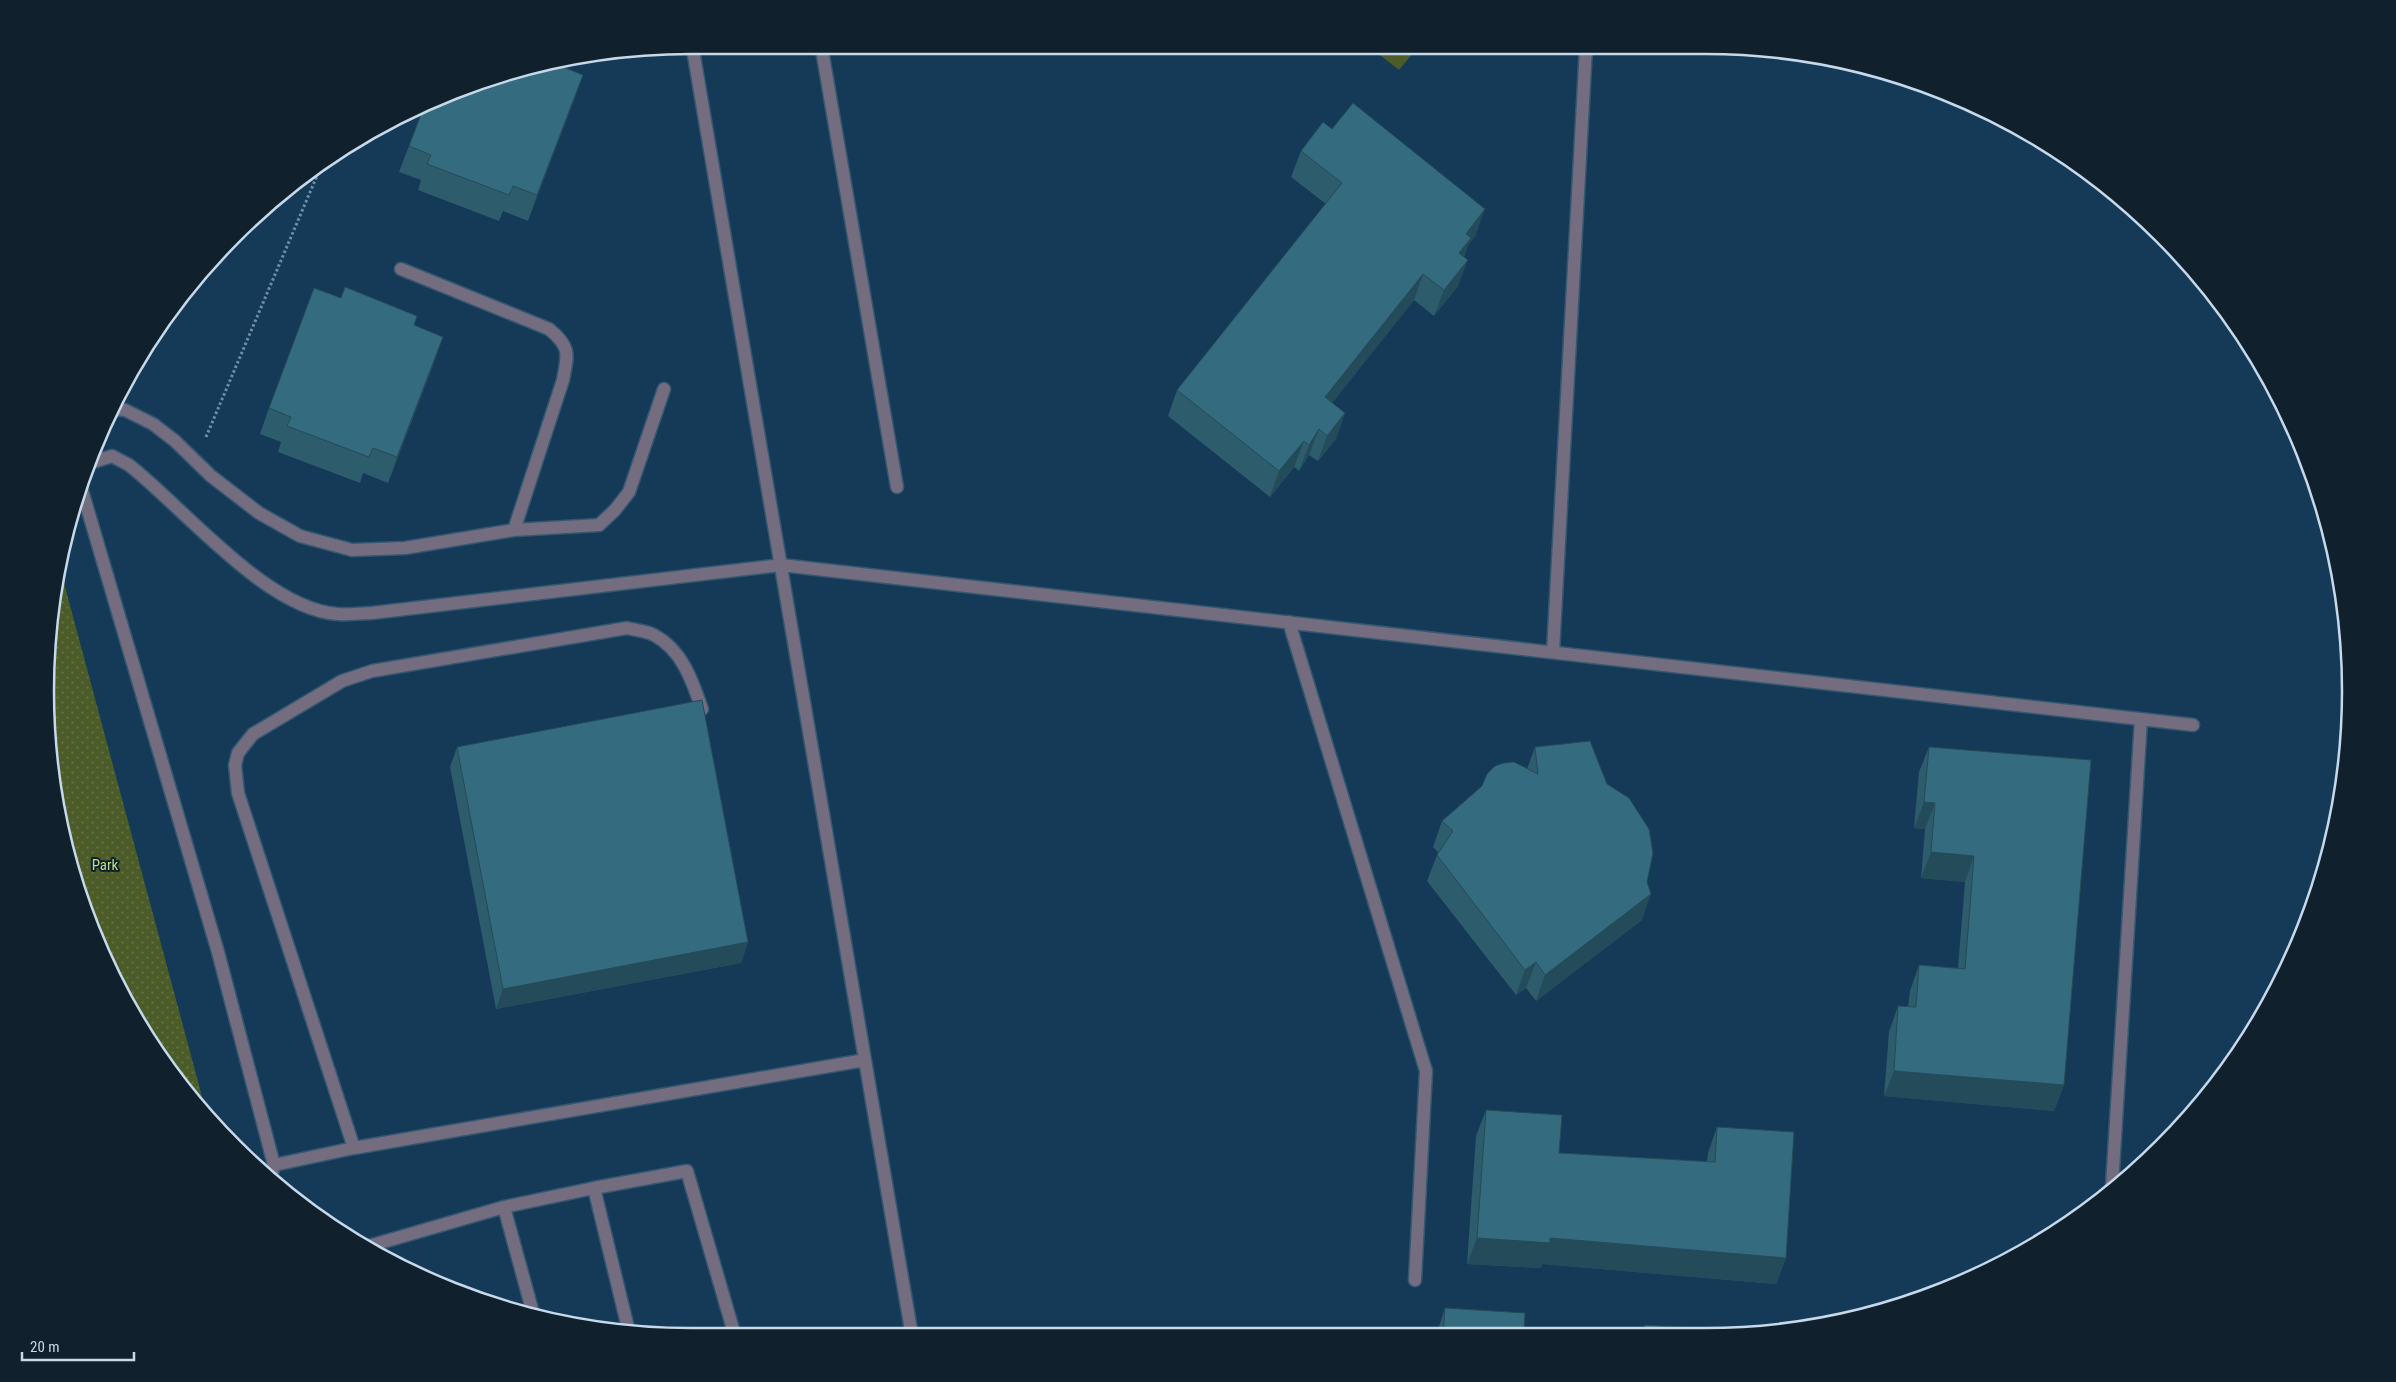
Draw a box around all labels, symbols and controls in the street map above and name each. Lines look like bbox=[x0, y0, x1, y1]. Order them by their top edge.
park label: Park bbox=[92, 856, 119, 874]
scale bar bbox=[22, 1330, 135, 1362]
text: 20 m bbox=[30, 1338, 60, 1356]

